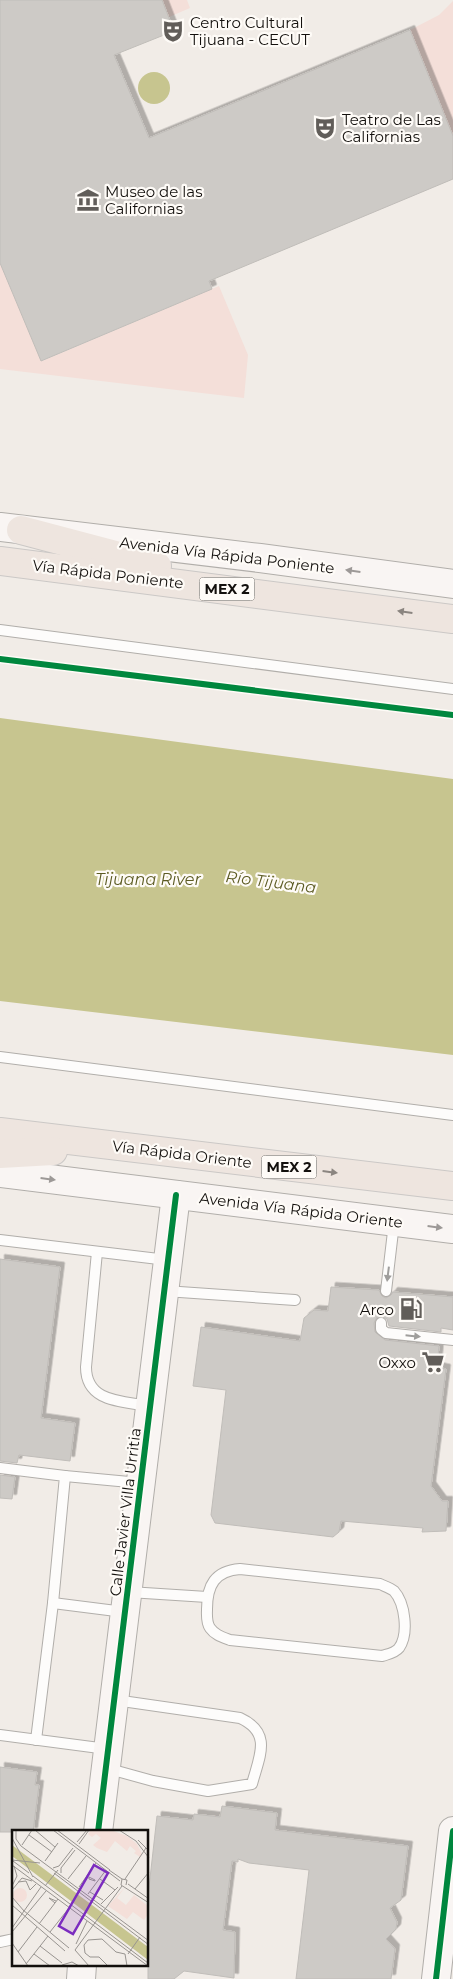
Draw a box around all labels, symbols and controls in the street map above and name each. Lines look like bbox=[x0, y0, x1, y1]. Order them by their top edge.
place label: Centro Cultural Tijuana - CECUT bbox=[190, 13, 310, 49]
theatre icon: Centro Cultural Tijuana - CECUT bbox=[160, 18, 186, 44]
place label: Teatro de Las Californias bbox=[342, 110, 441, 146]
theatre icon: Teatro de Las Californias bbox=[312, 115, 338, 141]
place label: Museo de las Californias bbox=[105, 182, 203, 218]
museum icon: Museo de las Californias bbox=[75, 187, 101, 213]
street label: Avenida Vía Rápida Poniente bbox=[118, 532, 336, 578]
street label: Vía Rápida Poniente bbox=[31, 555, 185, 593]
one-way arrow bbox=[344, 567, 360, 575]
road number: MEX 2 bbox=[200, 578, 254, 600]
one-way arrow bbox=[396, 608, 412, 616]
water label: Río Tijuana bbox=[225, 867, 318, 897]
water label: Tijuana River bbox=[95, 870, 201, 889]
street label: Vía Rápida Oriente bbox=[111, 1136, 253, 1172]
road number: MEX 2 bbox=[262, 1156, 316, 1178]
one-way arrow bbox=[323, 1168, 339, 1176]
one-way arrow bbox=[41, 1175, 57, 1183]
street label: Avenida Vía Rápida Oriente bbox=[198, 1188, 404, 1232]
one-way arrow bbox=[428, 1223, 444, 1231]
one-way arrow bbox=[384, 1266, 392, 1282]
fuel station icon: Arco bbox=[398, 1296, 424, 1322]
place label: Arco bbox=[360, 1300, 394, 1319]
one-way arrow bbox=[406, 1332, 422, 1340]
supermarket icon: Oxxo bbox=[420, 1349, 446, 1375]
place label: Oxxo bbox=[378, 1353, 416, 1372]
street label: Calle Javier Villa Urritia bbox=[105, 1427, 145, 1597]
inset map bbox=[12, 1830, 149, 1966]

